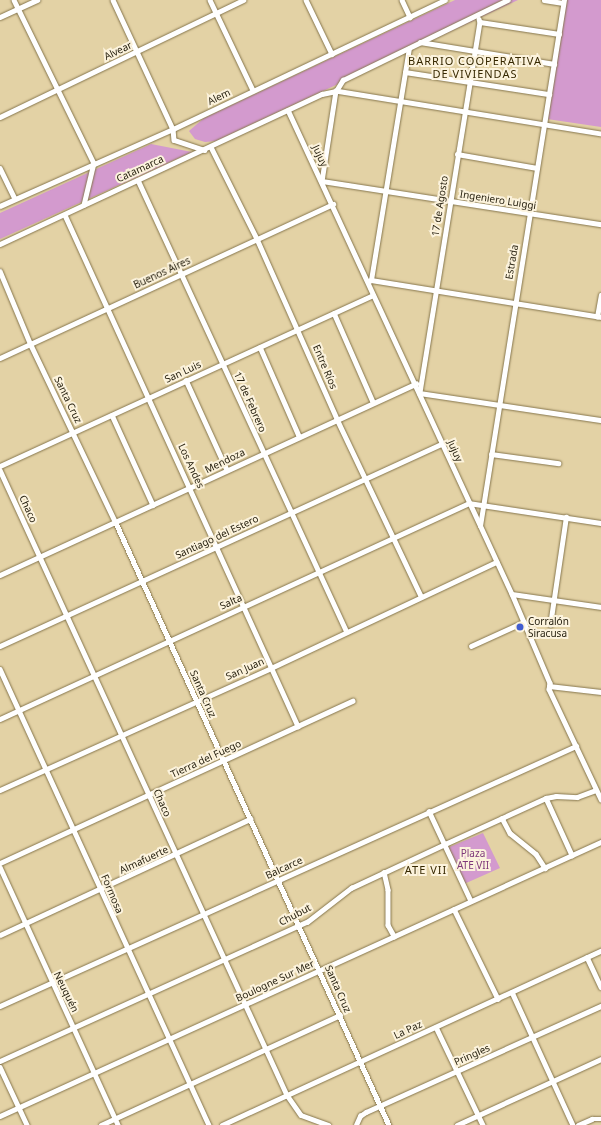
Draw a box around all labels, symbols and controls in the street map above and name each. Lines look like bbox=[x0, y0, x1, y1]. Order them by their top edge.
street label: Alvear bbox=[102, 39, 134, 63]
district label: BARRIO COOPERATIVA DE VIVIENDAS bbox=[408, 55, 542, 81]
street label: Alem bbox=[206, 86, 232, 108]
street label: Jujuy bbox=[310, 143, 330, 169]
street label: Catamarca bbox=[115, 153, 165, 185]
street label: 17 de Agosto bbox=[429, 175, 451, 237]
street label: Ingeniero Luiggi bbox=[459, 188, 537, 212]
street label: Estrada bbox=[503, 244, 521, 280]
street label: Buenos Aires bbox=[132, 255, 192, 291]
street label: Entre Ríos bbox=[310, 343, 340, 391]
street label: San Luis bbox=[163, 358, 203, 386]
street label: 17 de Febrero bbox=[231, 370, 269, 434]
street label: Santa Cruz bbox=[52, 375, 84, 425]
street label: Jujuy bbox=[445, 438, 465, 464]
street label: Los Andes bbox=[175, 442, 207, 490]
street label: Mendoza bbox=[203, 446, 247, 476]
street label: Chaco bbox=[16, 493, 40, 525]
street label: Santiago del Estero bbox=[173, 512, 261, 562]
street label: Salta bbox=[218, 592, 244, 612]
place label: Corralón Siracusa bbox=[528, 615, 569, 638]
marker: Corralón Siracusa bbox=[515, 622, 525, 632]
street label: San Juan bbox=[224, 655, 266, 683]
street label: Santa Cruz bbox=[187, 669, 219, 719]
street label: Tierra del Fuego bbox=[169, 737, 243, 781]
street label: Chaco bbox=[151, 787, 173, 819]
street label: Almafuerte bbox=[118, 843, 170, 877]
park label: Plaza ATE VII bbox=[457, 847, 489, 870]
street label: Balcarce bbox=[264, 854, 304, 882]
district label: ATE VII bbox=[405, 863, 447, 877]
street label: Formosa bbox=[98, 873, 126, 915]
street label: Chubut bbox=[277, 902, 313, 928]
street label: Boulogne Sur Mer bbox=[234, 958, 316, 1004]
street label: Santa Cruz bbox=[322, 964, 354, 1014]
street label: Neuquén bbox=[51, 970, 81, 1014]
street label: La Paz bbox=[392, 1018, 424, 1042]
street label: Pringles bbox=[452, 1042, 492, 1068]

